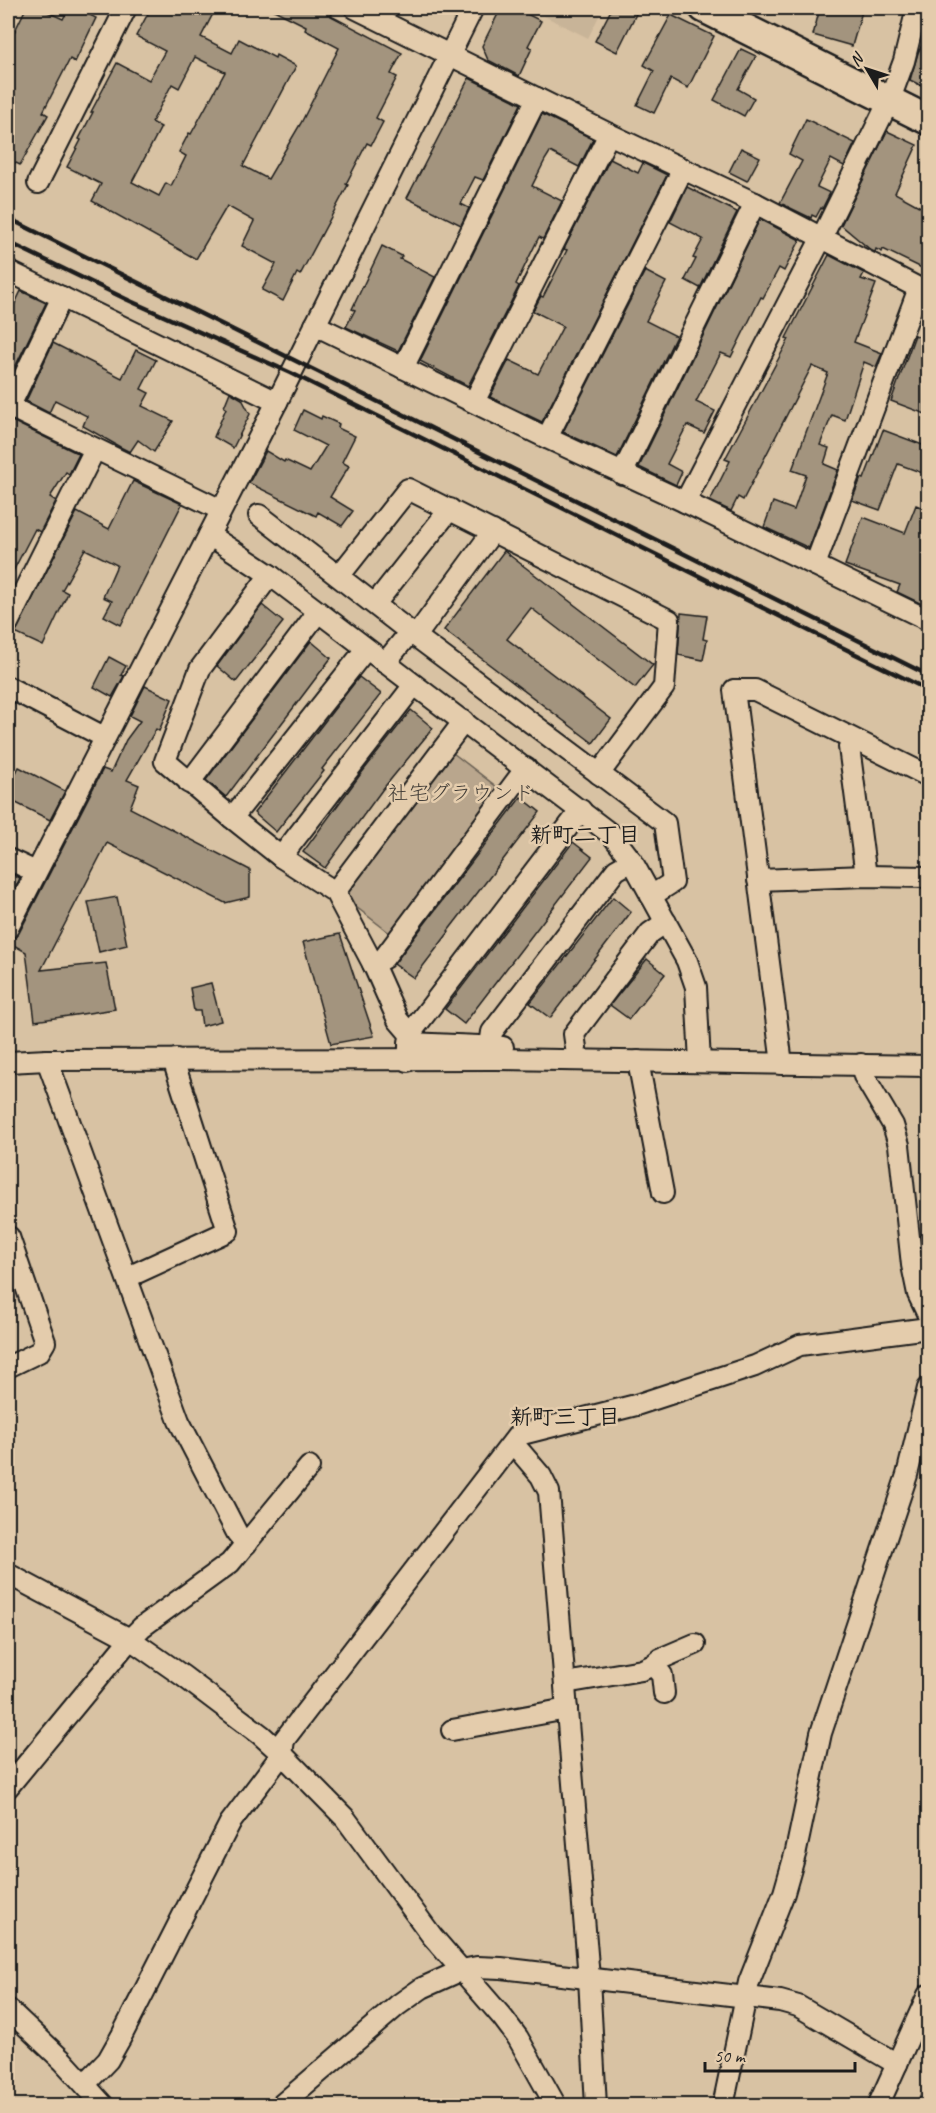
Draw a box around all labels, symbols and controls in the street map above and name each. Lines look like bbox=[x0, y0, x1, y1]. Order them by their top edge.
north arrow bbox=[837, 39, 897, 99]
text: N bbox=[845, 48, 869, 70]
park label: 社宅グラウンド bbox=[388, 780, 535, 806]
district label: 新町二丁目 bbox=[530, 821, 640, 849]
district label: 新町三丁目 bbox=[510, 1403, 620, 1431]
scale bar bbox=[705, 2035, 855, 2073]
text: 50 m bbox=[714, 2045, 747, 2067]

